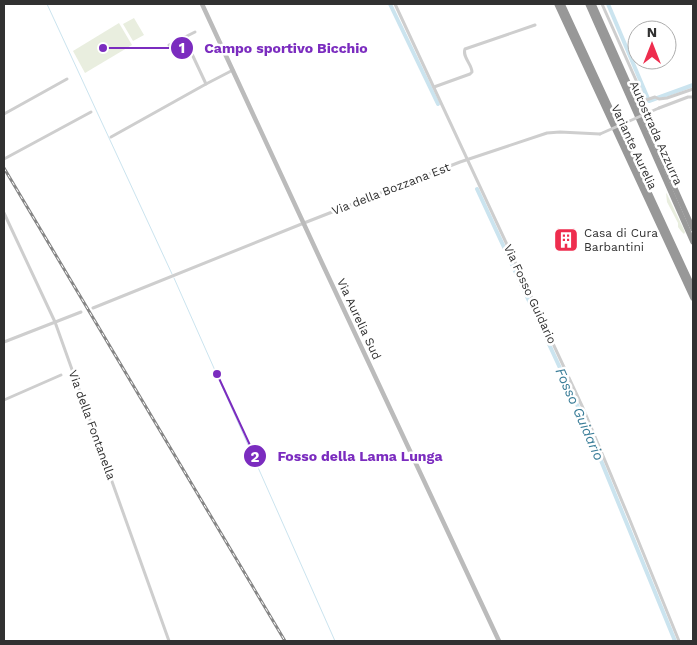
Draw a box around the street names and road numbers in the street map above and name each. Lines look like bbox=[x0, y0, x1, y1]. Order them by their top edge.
street label: Autostrada Azzurra bbox=[627, 79, 685, 187]
street label: Variante Aurelia bbox=[608, 102, 660, 192]
street label: Via della Bozzana Est bbox=[330, 160, 452, 218]
street label: Via Fosso Guidario bbox=[501, 242, 559, 346]
street label: Via Aurelia Sud bbox=[334, 276, 384, 362]
street label: Via della Fontanella bbox=[66, 368, 118, 482]

